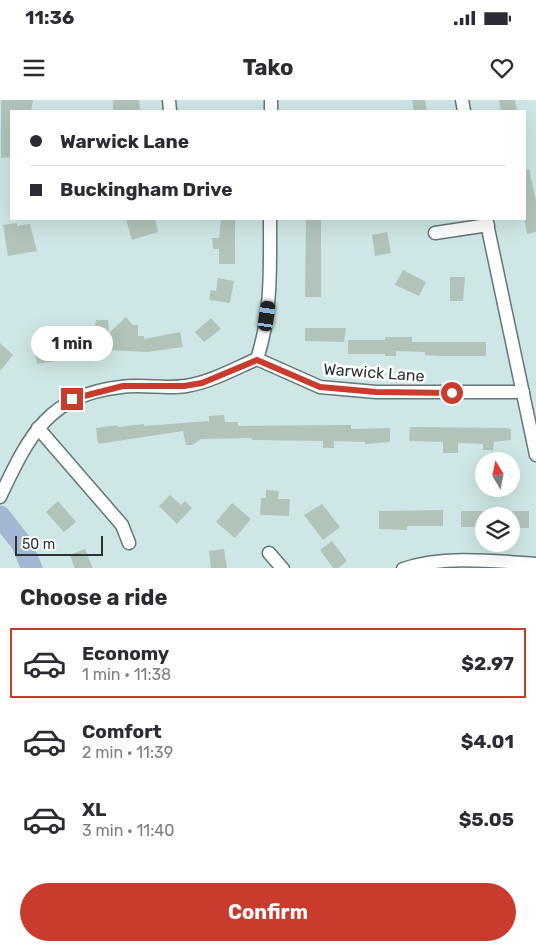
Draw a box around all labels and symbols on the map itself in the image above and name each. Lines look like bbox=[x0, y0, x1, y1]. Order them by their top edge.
car bbox=[257, 300, 276, 332]
callout: 1 min bbox=[31, 326, 113, 362]
street label: Warwick Lane bbox=[323, 359, 425, 386]
route start bbox=[441, 382, 463, 404]
route end bbox=[61, 388, 83, 410]
north arrow bbox=[475, 452, 520, 498]
scale bar bbox=[15, 533, 102, 557]

